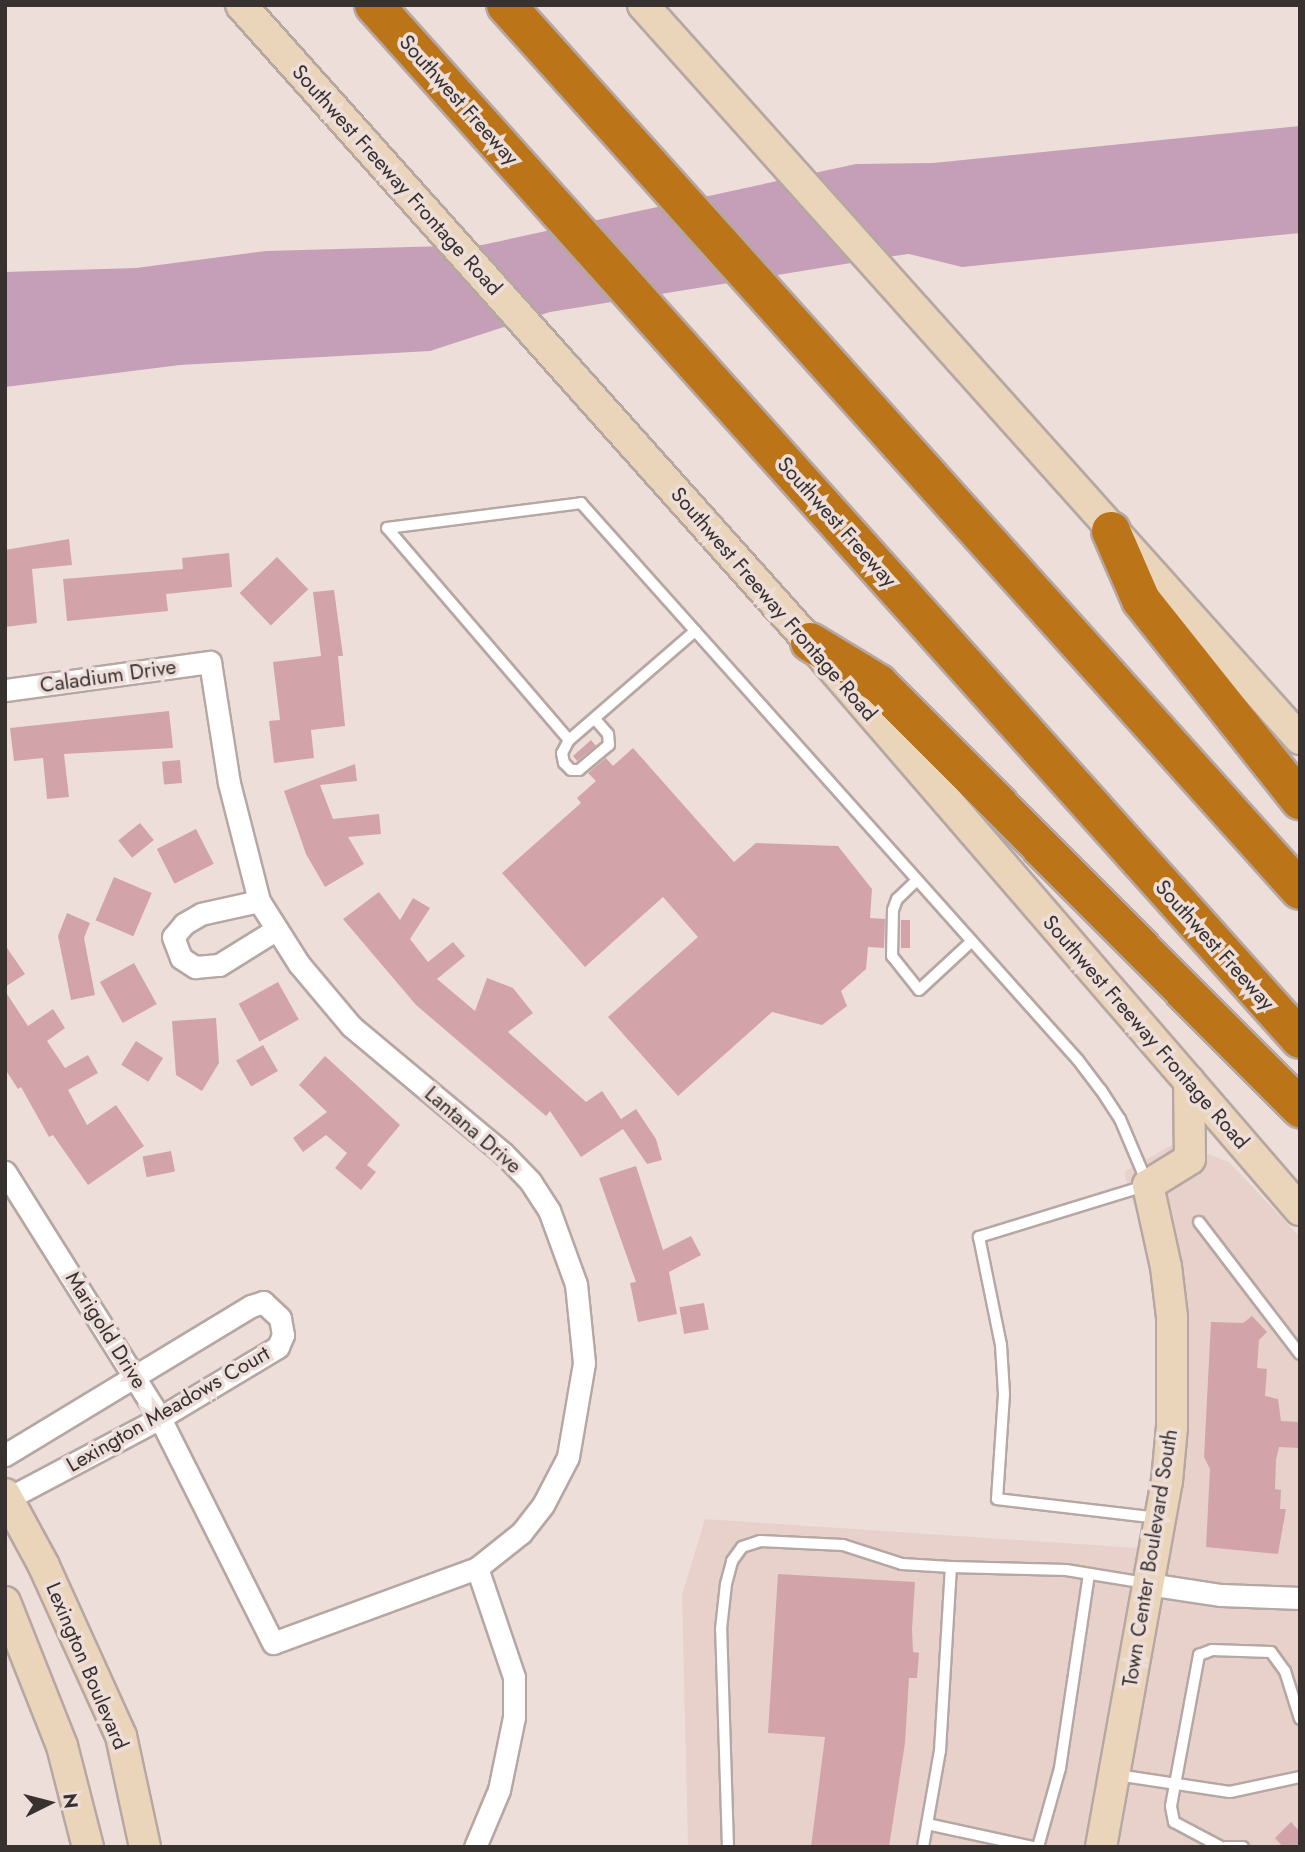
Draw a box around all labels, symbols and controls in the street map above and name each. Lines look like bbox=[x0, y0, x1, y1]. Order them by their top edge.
street label: Southwest Freeway bbox=[394, 30, 524, 170]
street label: Southwest Freeway Frontage Road bbox=[287, 59, 507, 301]
street label: Southwest Freeway bbox=[772, 452, 902, 592]
street label: Southwest Freeway Frontage Road bbox=[666, 482, 882, 726]
street label: Caladium Drive bbox=[38, 654, 178, 698]
street label: Southwest Freeway bbox=[1150, 875, 1280, 1015]
street label: Southwest Freeway Frontage Road bbox=[1038, 910, 1254, 1154]
street label: Lantana Drive bbox=[420, 1081, 526, 1179]
street label: Marigold Drive bbox=[60, 1267, 152, 1393]
street label: Lexington Meadows Court bbox=[62, 1341, 274, 1477]
street label: Town Center Boulevard South bbox=[1117, 1427, 1183, 1689]
street label: Lexington Boulevard bbox=[40, 1579, 134, 1753]
north arrow bbox=[14, 1768, 84, 1838]
text: N bbox=[56, 1792, 85, 1810]

